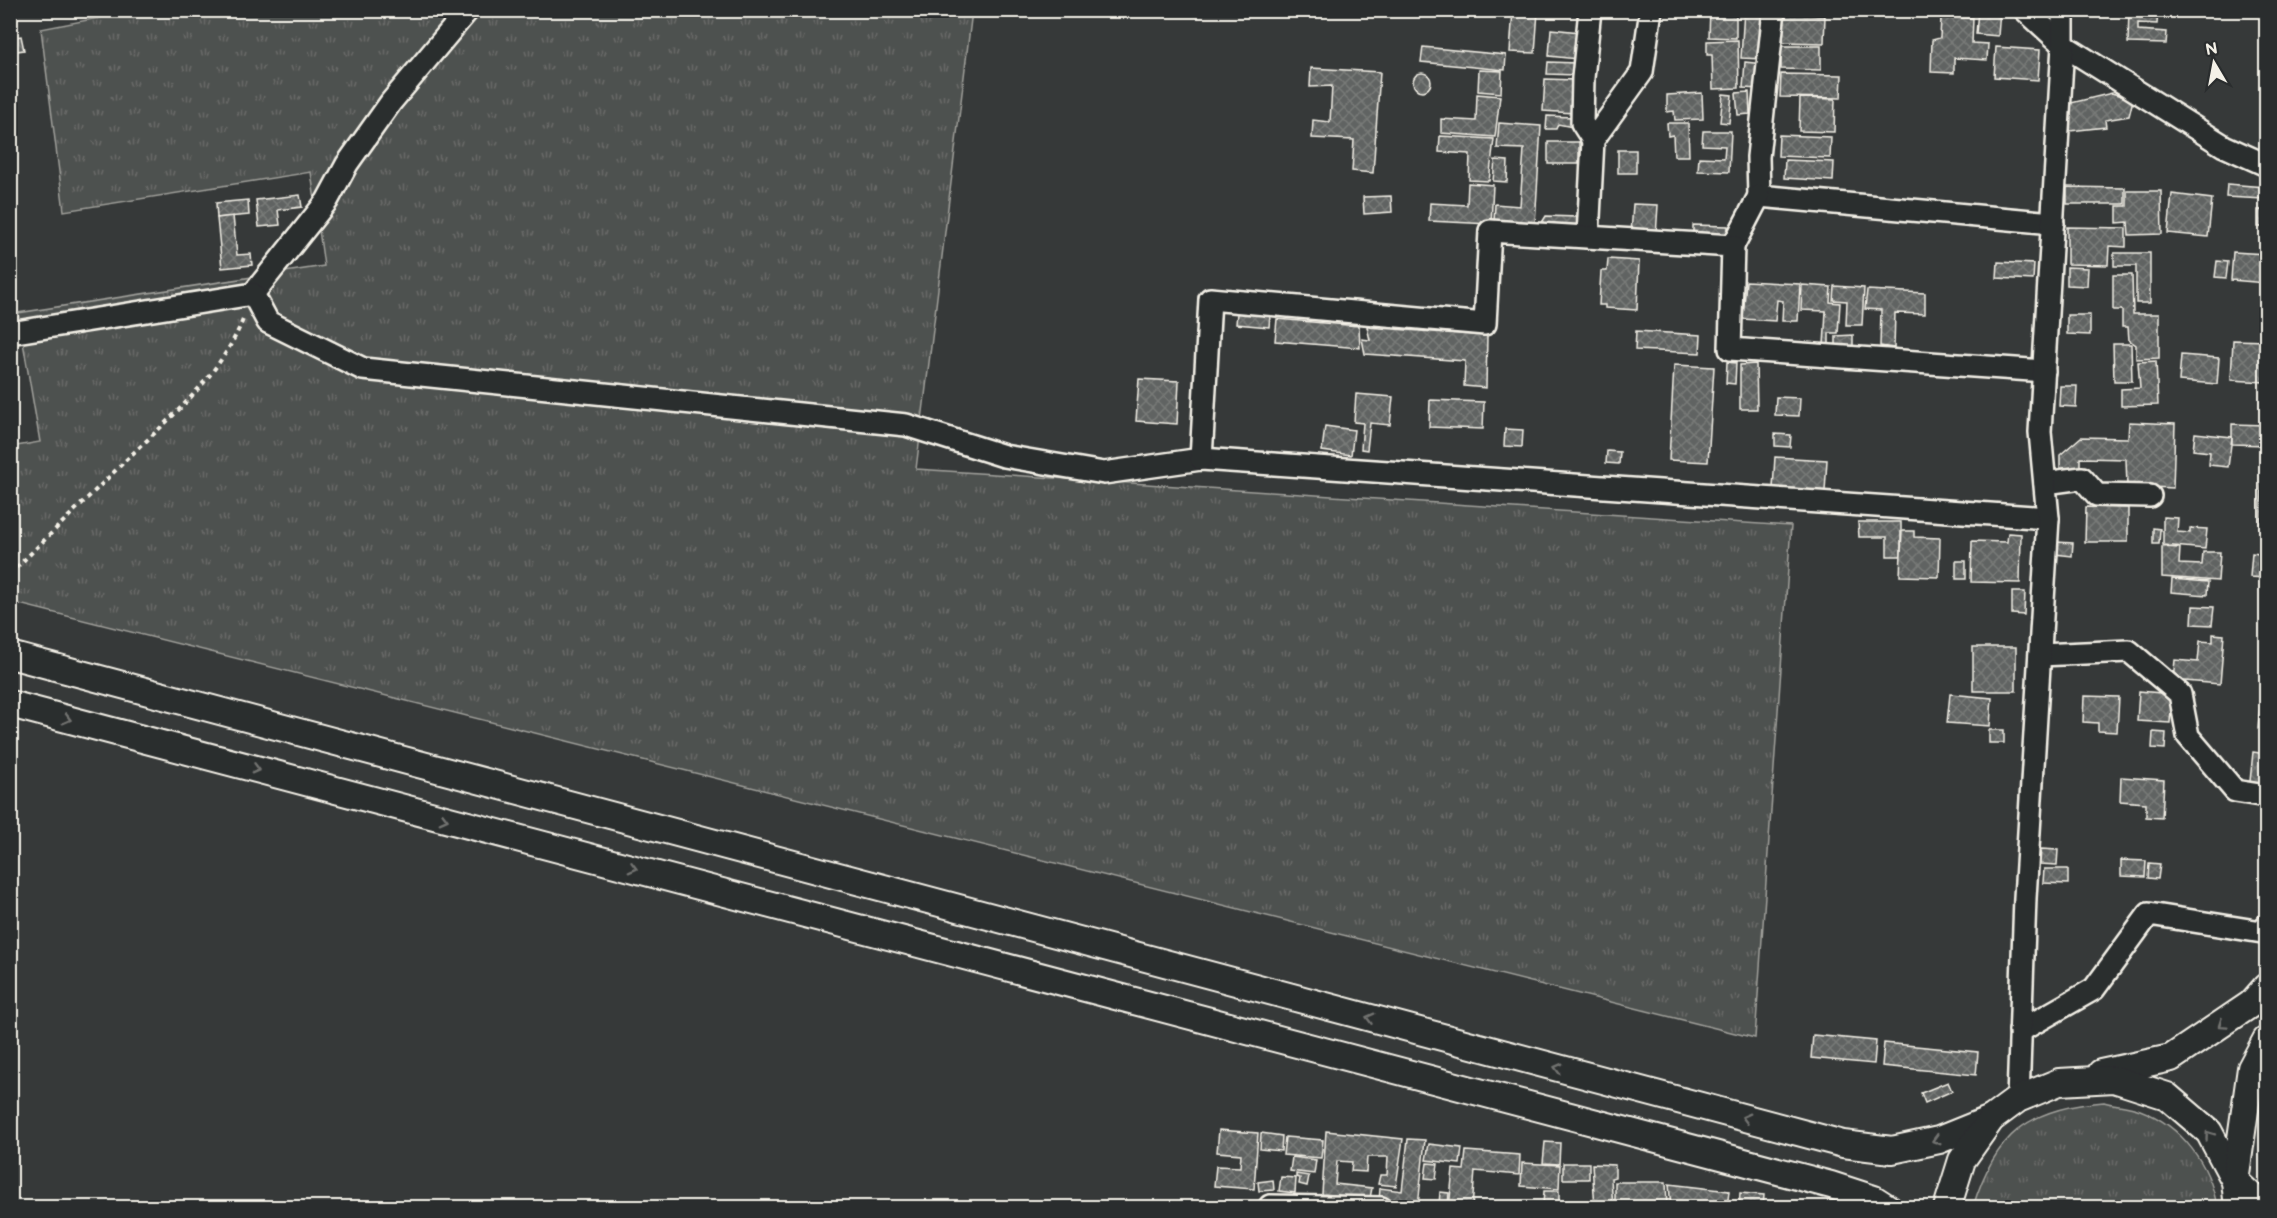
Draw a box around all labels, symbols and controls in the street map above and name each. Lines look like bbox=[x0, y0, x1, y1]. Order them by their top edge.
north arrow bbox=[2184, 33, 2244, 93]
text: N bbox=[2204, 39, 2219, 60]
one-way arrow bbox=[61, 712, 72, 724]
one-way arrow bbox=[250, 762, 260, 774]
one-way arrow bbox=[439, 811, 449, 824]
one-way arrow bbox=[628, 861, 638, 874]
one-way arrow bbox=[1365, 1012, 1375, 1025]
one-way arrow bbox=[2218, 1017, 2229, 1028]
one-way arrow bbox=[1553, 1063, 1564, 1075]
one-way arrow bbox=[1742, 1113, 1752, 1126]
one-way arrow bbox=[2205, 1131, 2216, 1142]
one-way arrow bbox=[1931, 1133, 1942, 1145]

